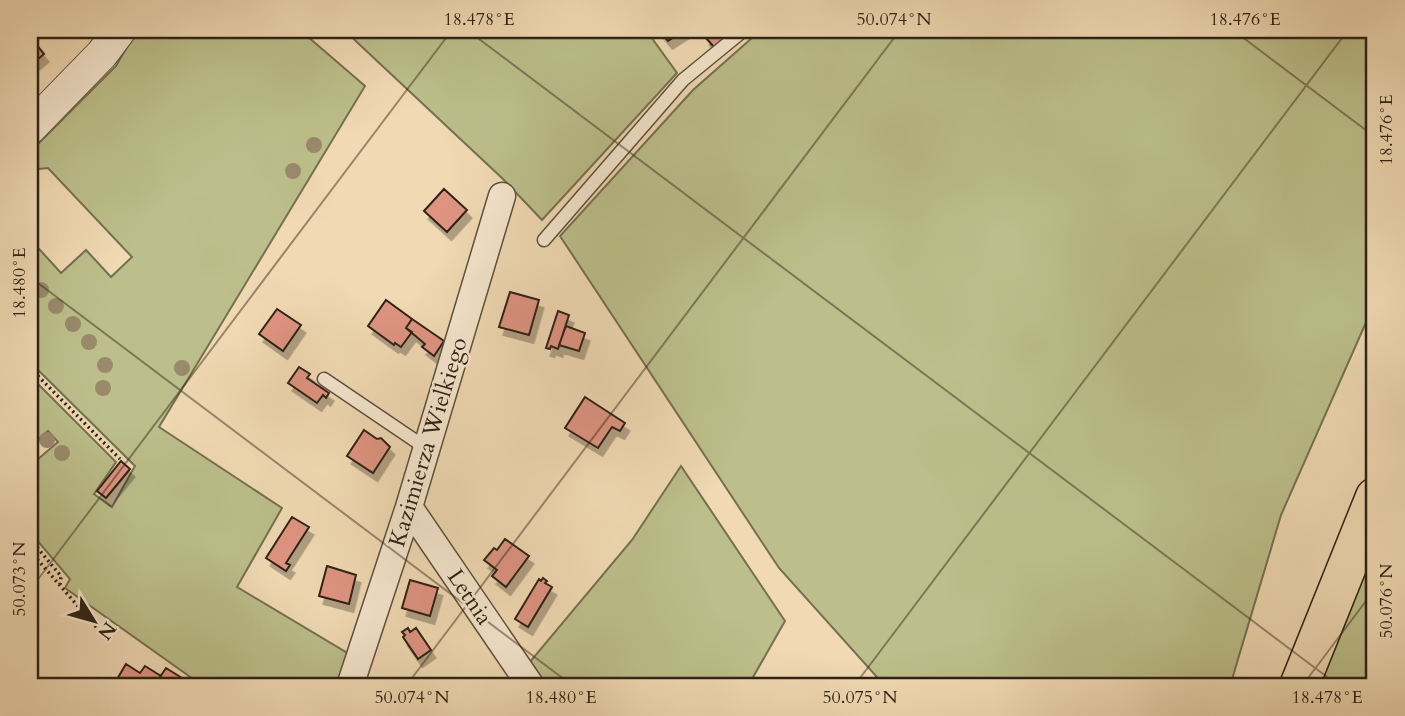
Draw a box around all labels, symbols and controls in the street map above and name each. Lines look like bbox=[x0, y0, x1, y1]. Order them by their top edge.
text: 18.478°E bbox=[444, 7, 515, 32]
text: 50.074°N bbox=[856, 7, 932, 32]
text: 18.476°E bbox=[1210, 7, 1281, 32]
text: 18.476°E bbox=[1374, 95, 1399, 166]
text: 18.480°E bbox=[7, 248, 32, 319]
street label: Kazimierza Wielkiego bbox=[381, 333, 475, 551]
text: 50.073°N bbox=[7, 541, 32, 617]
street label: Letnia bbox=[440, 563, 500, 631]
text: 50.076°N bbox=[1374, 563, 1399, 639]
north arrow bbox=[60, 586, 130, 656]
text: N bbox=[91, 616, 122, 645]
text: 50.074°N bbox=[374, 685, 450, 710]
text: 18.480°E bbox=[526, 685, 597, 710]
text: 50.075°N bbox=[822, 685, 898, 710]
text: 18.478°E bbox=[1292, 685, 1363, 710]

